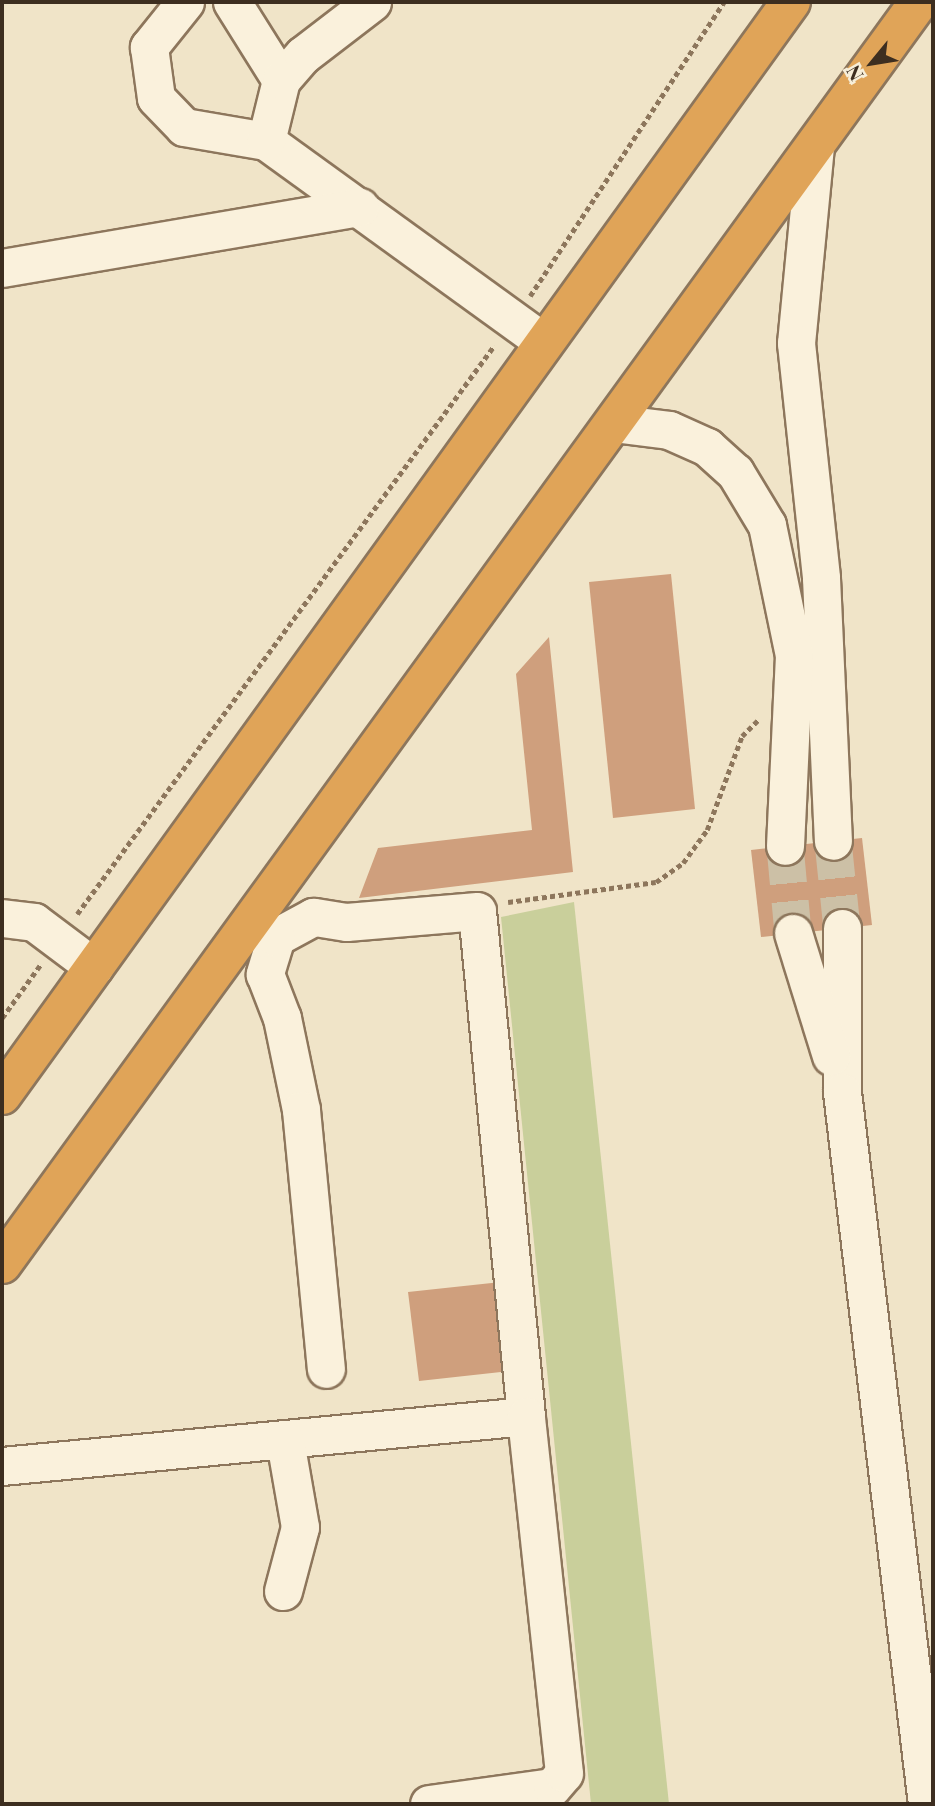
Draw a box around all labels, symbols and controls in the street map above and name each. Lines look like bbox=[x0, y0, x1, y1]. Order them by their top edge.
north arrow bbox=[837, 28, 907, 98]
text: N bbox=[839, 61, 869, 86]

